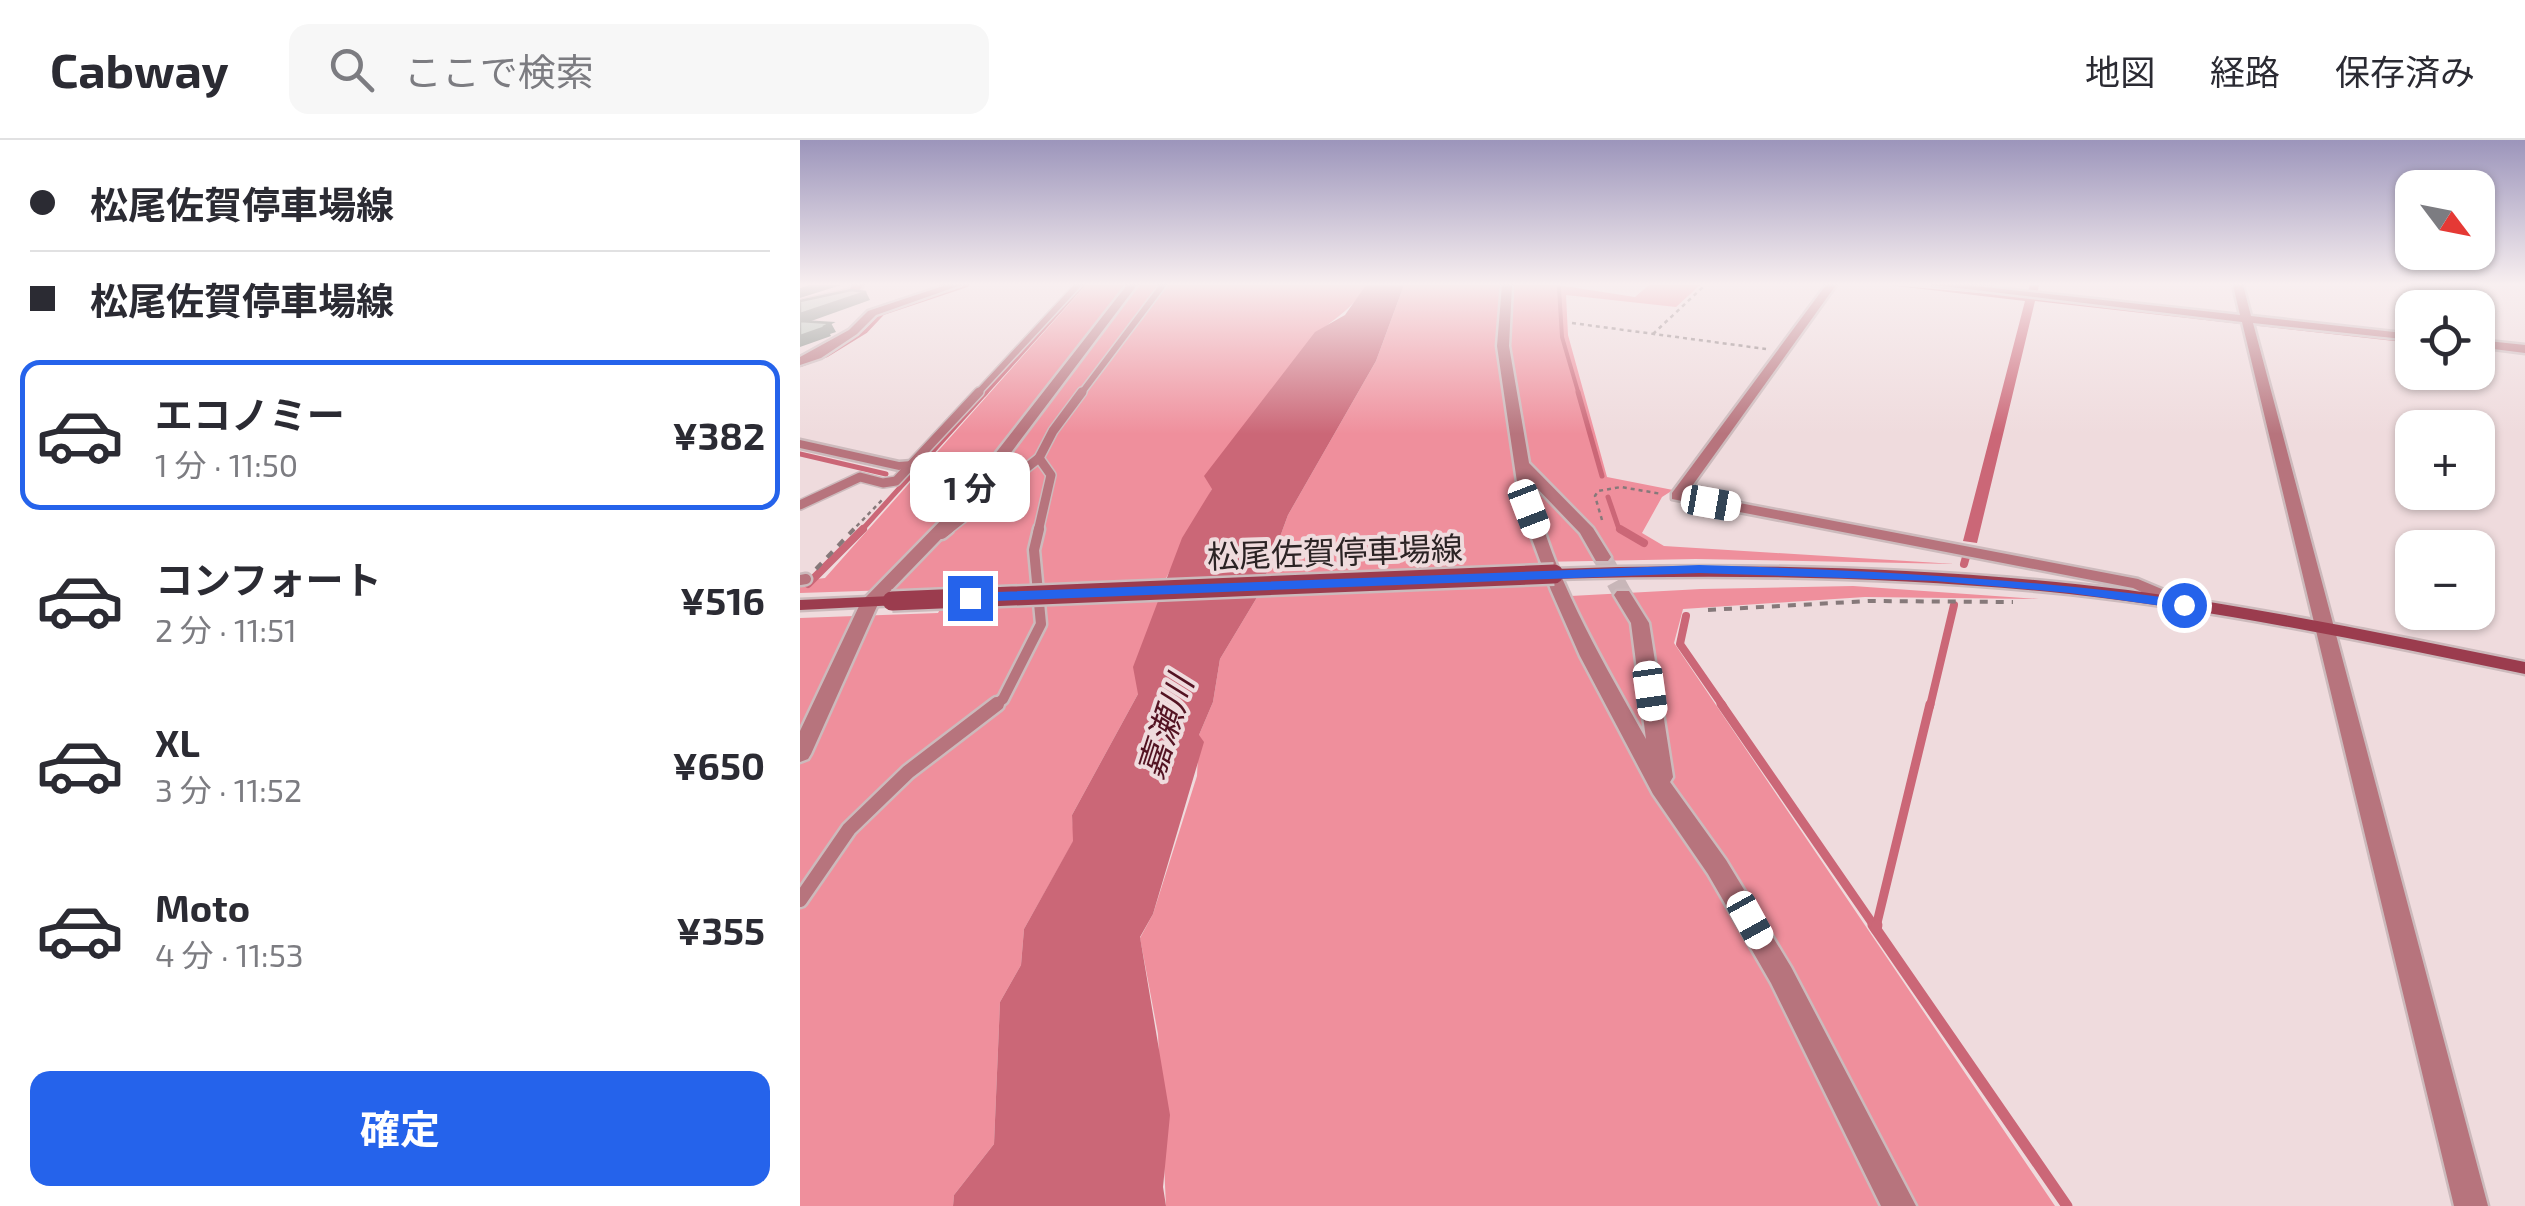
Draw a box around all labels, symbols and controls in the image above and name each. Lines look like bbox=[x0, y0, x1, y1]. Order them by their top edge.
search box bbox=[289, 24, 989, 114]
text: Cabway bbox=[50, 40, 229, 98]
icon: search bbox=[324, 42, 379, 97]
text: ここで検索 bbox=[404, 48, 594, 94]
text: 地図 bbox=[2085, 50, 2155, 92]
text: 経路 bbox=[2210, 50, 2280, 92]
text: 保存済み bbox=[2335, 50, 2475, 92]
north arrow bbox=[2395, 170, 2495, 270]
map controls bbox=[2395, 170, 2495, 630]
text: 松尾佐賀停車場線 bbox=[90, 181, 394, 227]
text: 松尾佐賀停車場線 bbox=[90, 277, 394, 323]
button: locate bbox=[2395, 290, 2495, 390]
icon: car bbox=[35, 390, 125, 480]
text: エコノミー bbox=[155, 391, 345, 437]
button: + bbox=[2395, 410, 2495, 510]
text: ¥382 bbox=[672, 412, 765, 458]
text: 1 分 · 11:50 bbox=[155, 445, 298, 483]
callout: 1 分 bbox=[910, 453, 1030, 523]
text: 1 分 bbox=[944, 468, 996, 506]
car bbox=[1504, 476, 1554, 542]
car bbox=[1679, 483, 1743, 523]
street label: 松尾佐賀停車場線 bbox=[1206, 528, 1464, 574]
button: − bbox=[2395, 530, 2495, 630]
icon: car bbox=[35, 555, 125, 645]
text: コンフォート bbox=[155, 556, 382, 602]
route end bbox=[948, 576, 993, 621]
text: ¥516 bbox=[680, 577, 765, 623]
route start bbox=[2162, 583, 2207, 628]
text: 2 分 · 11:51 bbox=[155, 610, 297, 648]
car bbox=[1631, 659, 1669, 723]
water label: 嘉瀬川 bbox=[1128, 666, 1202, 783]
text: XL bbox=[155, 719, 200, 765]
icon: car bbox=[35, 720, 125, 810]
text: ¥650 bbox=[672, 742, 765, 788]
text: 3 分 · 11:52 bbox=[155, 770, 302, 808]
text: Moto bbox=[155, 884, 250, 930]
icon: car bbox=[35, 885, 125, 975]
car bbox=[1722, 886, 1778, 954]
text: ¥355 bbox=[676, 907, 765, 953]
text: 4 分 · 11:53 bbox=[155, 935, 304, 973]
button: 確定 bbox=[30, 1071, 770, 1186]

